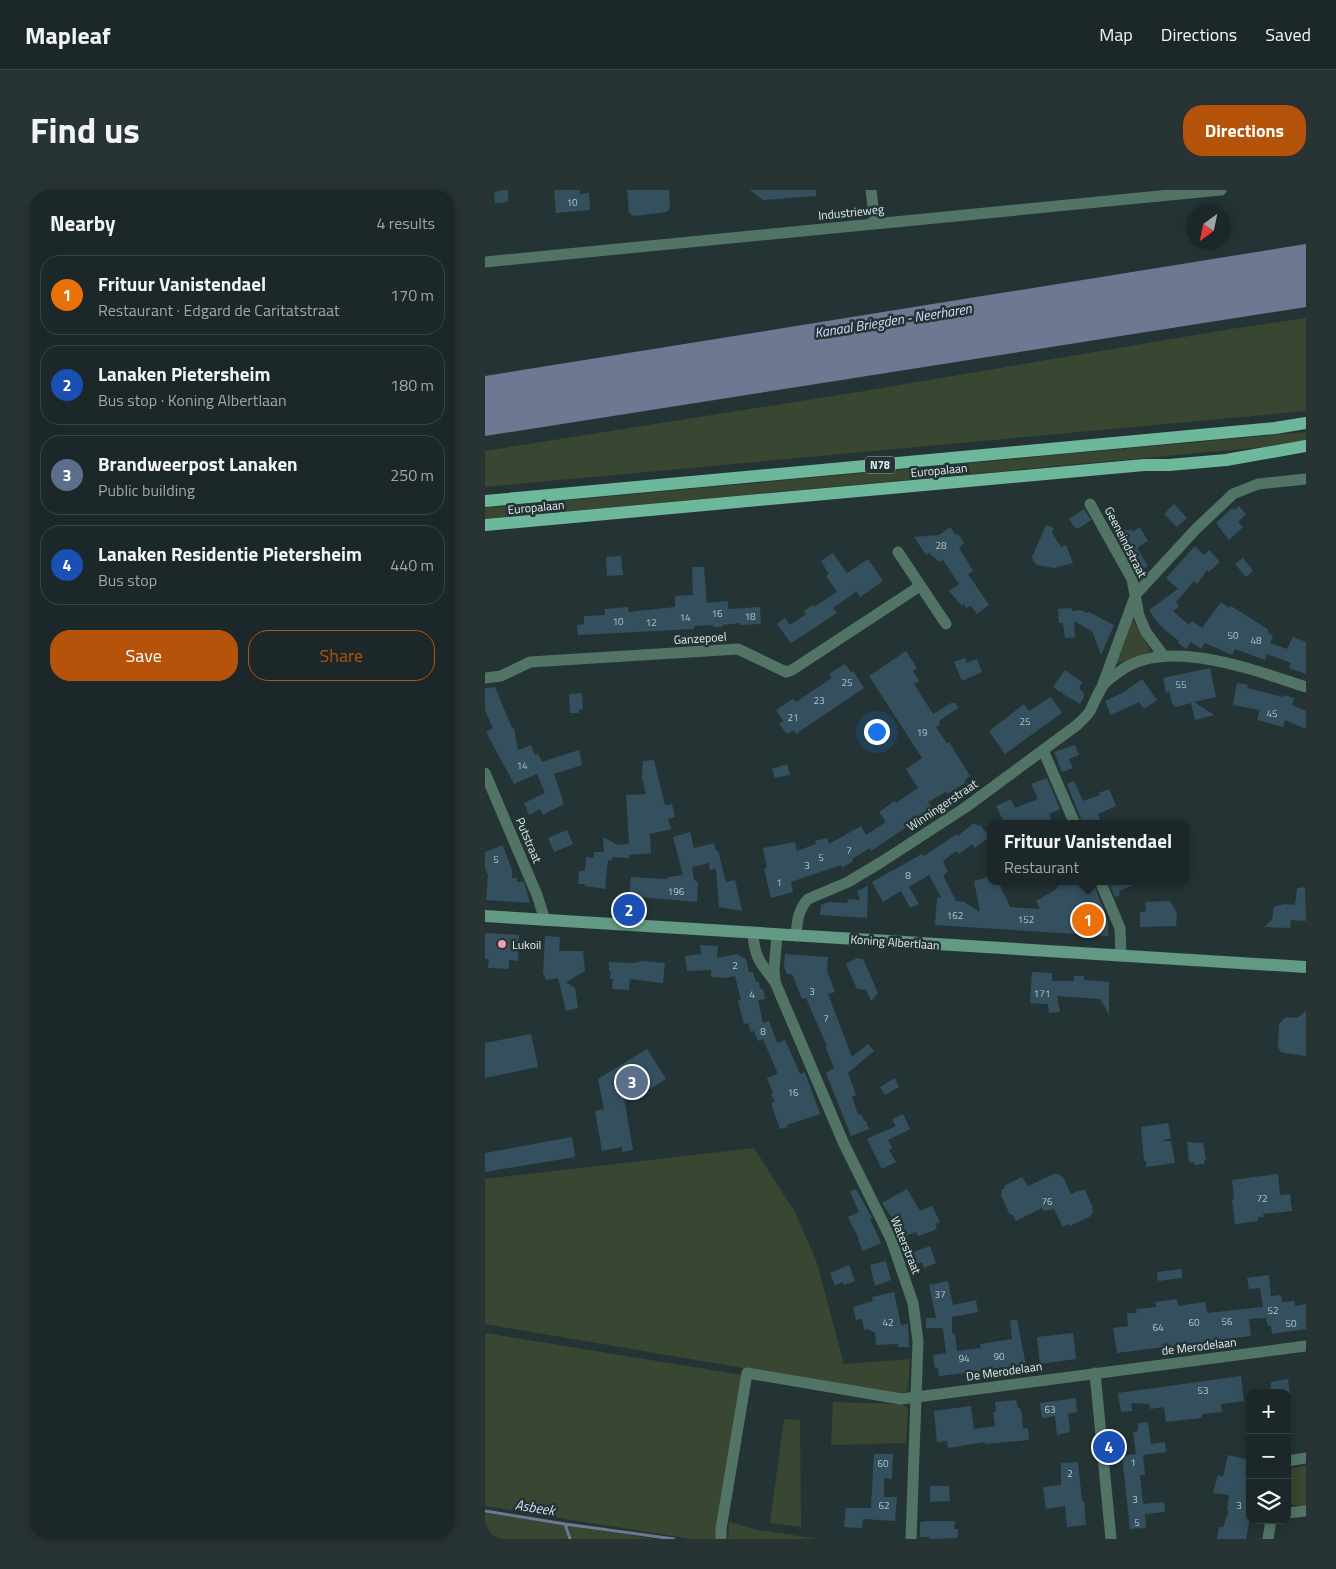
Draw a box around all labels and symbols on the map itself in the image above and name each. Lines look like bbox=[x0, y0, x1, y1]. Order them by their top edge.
house number: 10 bbox=[566, 195, 578, 210]
street label: Industrieweg bbox=[817, 199, 885, 225]
north arrow bbox=[1186, 205, 1231, 250]
water label: Kanaal Briegden - Neerharen bbox=[813, 297, 974, 343]
road number: N78 bbox=[865, 456, 895, 474]
street label: Europalaan bbox=[910, 458, 968, 482]
street label: Europalaan bbox=[507, 495, 565, 519]
street label: Geeneindstraat bbox=[1100, 503, 1152, 582]
house number: 28 bbox=[935, 538, 947, 553]
house number: 16 bbox=[711, 606, 723, 621]
house number: 18 bbox=[744, 609, 756, 624]
house number: 14 bbox=[679, 610, 691, 625]
house number: 10 bbox=[612, 614, 624, 629]
house number: 12 bbox=[645, 615, 657, 630]
street label: Ganzepoel bbox=[673, 627, 727, 649]
house number: 50 bbox=[1227, 628, 1239, 643]
house number: 48 bbox=[1250, 633, 1262, 648]
house number: 25 bbox=[841, 675, 853, 690]
house number: 55 bbox=[1175, 677, 1187, 692]
house number: 23 bbox=[813, 693, 825, 708]
house number: 45 bbox=[1266, 706, 1278, 721]
house number: 21 bbox=[787, 710, 799, 725]
house number: 25 bbox=[1019, 714, 1031, 729]
your location bbox=[864, 719, 890, 745]
house number: 19 bbox=[916, 725, 928, 740]
house number: 14 bbox=[516, 758, 528, 773]
street label: Winningerstraat bbox=[903, 774, 982, 836]
street label: Putstraat bbox=[511, 814, 547, 866]
house number: 7 bbox=[846, 843, 852, 858]
house number: 5 bbox=[818, 850, 824, 865]
house number: 5 bbox=[493, 852, 499, 867]
house number: 3 bbox=[804, 858, 810, 873]
house number: 8 bbox=[905, 868, 911, 883]
house number: 1 bbox=[776, 875, 782, 890]
house number: 196 bbox=[668, 884, 685, 899]
pin: 2 bbox=[613, 891, 645, 929]
pin: 1 bbox=[1072, 901, 1104, 939]
house number: 162 bbox=[947, 908, 963, 923]
house number: 152 bbox=[1018, 912, 1034, 927]
street label: Koning Albertlaan bbox=[850, 929, 940, 955]
place label: Lukoil bbox=[512, 935, 541, 954]
marker: Lukoil bbox=[496, 938, 508, 950]
house number: 2 bbox=[732, 958, 738, 973]
house number: 3 bbox=[809, 984, 815, 999]
house number: 171 bbox=[1034, 986, 1050, 1001]
house number: 4 bbox=[749, 987, 755, 1002]
house number: 7 bbox=[823, 1011, 829, 1026]
house number: 8 bbox=[760, 1024, 766, 1039]
pin: 3 bbox=[616, 1063, 648, 1101]
house number: 16 bbox=[787, 1085, 799, 1100]
house number: 72 bbox=[1256, 1191, 1268, 1206]
house number: 76 bbox=[1041, 1194, 1053, 1209]
street label: Waterstraat bbox=[886, 1213, 927, 1278]
house number: 37 bbox=[934, 1287, 946, 1302]
house number: 52 bbox=[1267, 1303, 1279, 1318]
house number: 56 bbox=[1221, 1314, 1233, 1329]
house number: 42 bbox=[882, 1315, 894, 1330]
house number: 60 bbox=[1188, 1315, 1200, 1330]
house number: 50 bbox=[1285, 1316, 1297, 1331]
house number: 64 bbox=[1152, 1320, 1164, 1335]
street label: de Merodelaan bbox=[1161, 1332, 1237, 1360]
house number: 90 bbox=[993, 1349, 1005, 1364]
house number: 94 bbox=[958, 1351, 970, 1366]
street label: De Merodelaan bbox=[965, 1356, 1043, 1386]
house number: 53 bbox=[1197, 1383, 1209, 1398]
house number: 63 bbox=[1044, 1402, 1056, 1417]
pin: 4 bbox=[1093, 1428, 1125, 1466]
house number: 1 bbox=[1130, 1455, 1136, 1470]
house number: 60 bbox=[877, 1456, 889, 1471]
house number: 2 bbox=[1067, 1466, 1073, 1481]
house number: 3 bbox=[1132, 1492, 1138, 1507]
water label: Asbeek bbox=[514, 1494, 558, 1521]
house number: 62 bbox=[878, 1498, 890, 1513]
house number: 3 bbox=[1236, 1498, 1242, 1513]
house number: 5 bbox=[1134, 1515, 1140, 1530]

